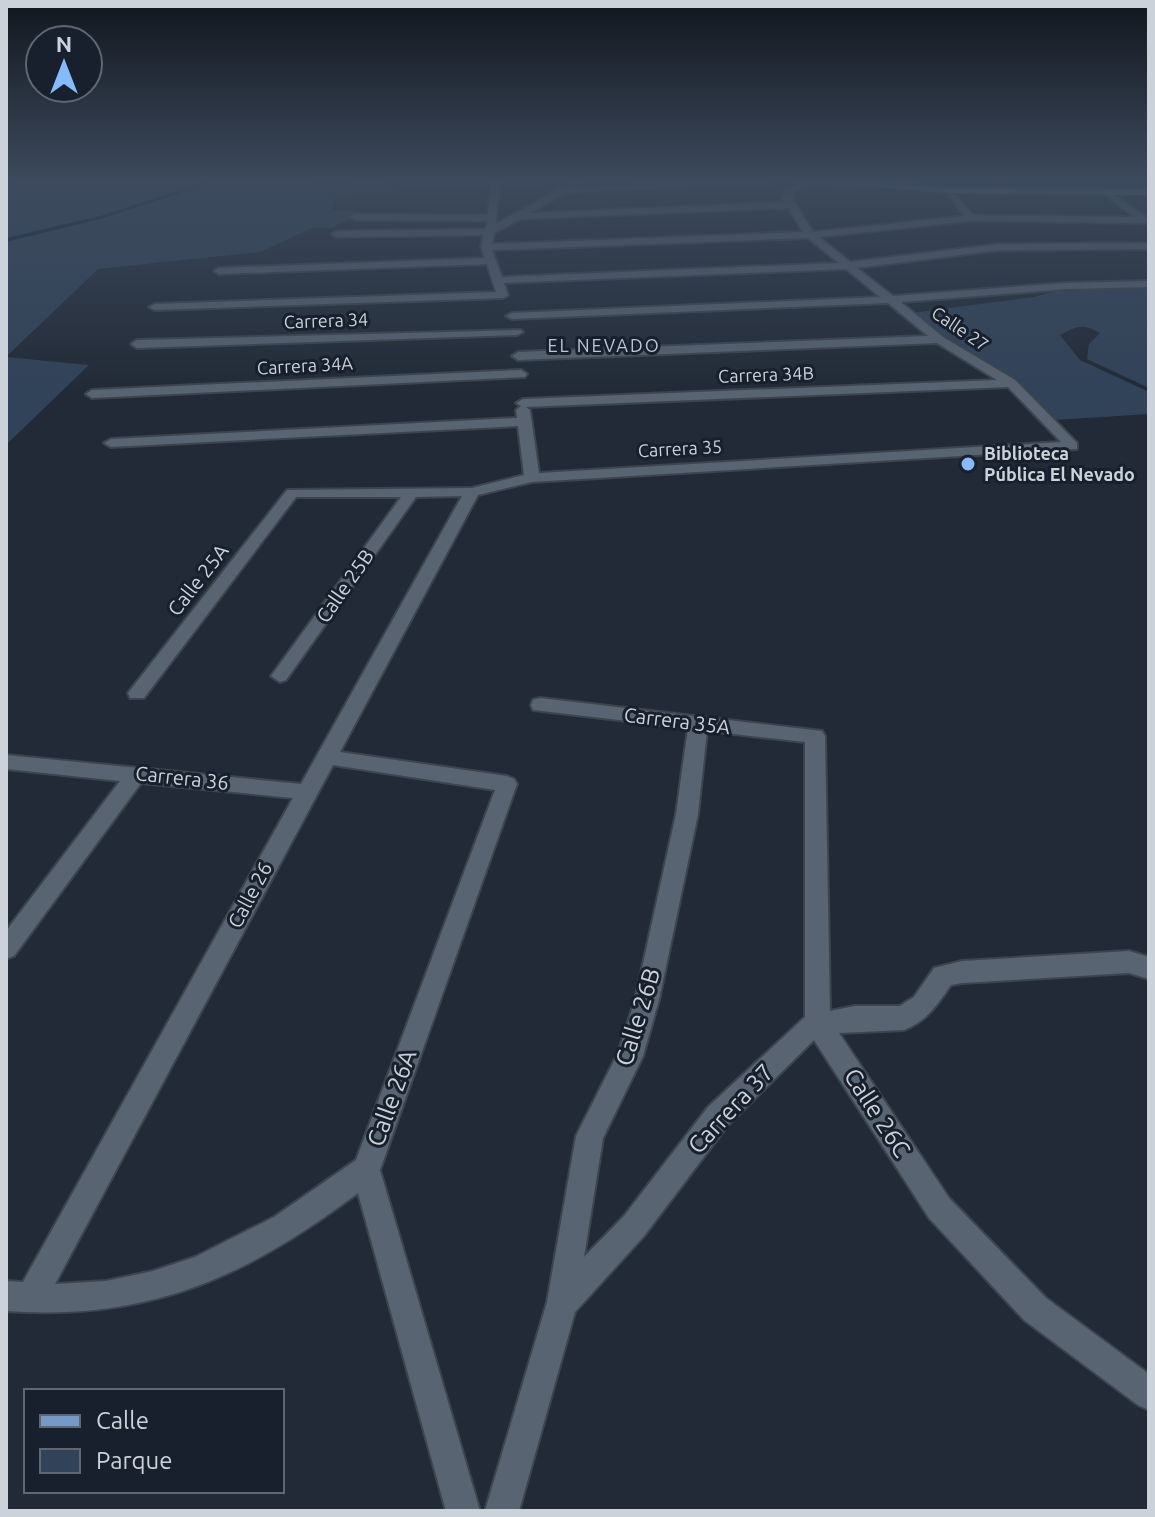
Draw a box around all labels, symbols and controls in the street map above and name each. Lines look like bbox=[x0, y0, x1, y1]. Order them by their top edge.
north arrow bbox=[24, 24, 104, 104]
text: N bbox=[56, 31, 72, 56]
street label: Calle 27 bbox=[928, 302, 993, 354]
street label: Carrera 34 bbox=[283, 309, 368, 331]
district label: EL NEVADO bbox=[547, 335, 661, 355]
street label: Carrera 34A bbox=[256, 352, 354, 378]
street label: Carrera 34B bbox=[718, 362, 814, 386]
street label: Carrera 35 bbox=[637, 436, 723, 460]
place label: Biblioteca Pública El Nevado bbox=[984, 443, 1135, 484]
marker: Biblioteca Pública El Nevado bbox=[959, 455, 977, 473]
street label: Calle 25A bbox=[163, 539, 233, 620]
street label: Calle 25B bbox=[311, 545, 378, 627]
street label: Carrera 35A bbox=[623, 703, 731, 738]
street label: Carrera 36 bbox=[134, 761, 230, 794]
street label: Calle 26 bbox=[223, 858, 276, 932]
street label: Calle 26B bbox=[610, 965, 665, 1069]
street label: Calle 26A bbox=[362, 1045, 422, 1150]
street label: Carrera 37 bbox=[682, 1058, 779, 1159]
street label: Calle 26C bbox=[839, 1063, 916, 1162]
legend bbox=[24, 1389, 284, 1493]
text: Calle bbox=[96, 1407, 149, 1434]
text: Parque bbox=[96, 1447, 173, 1474]

